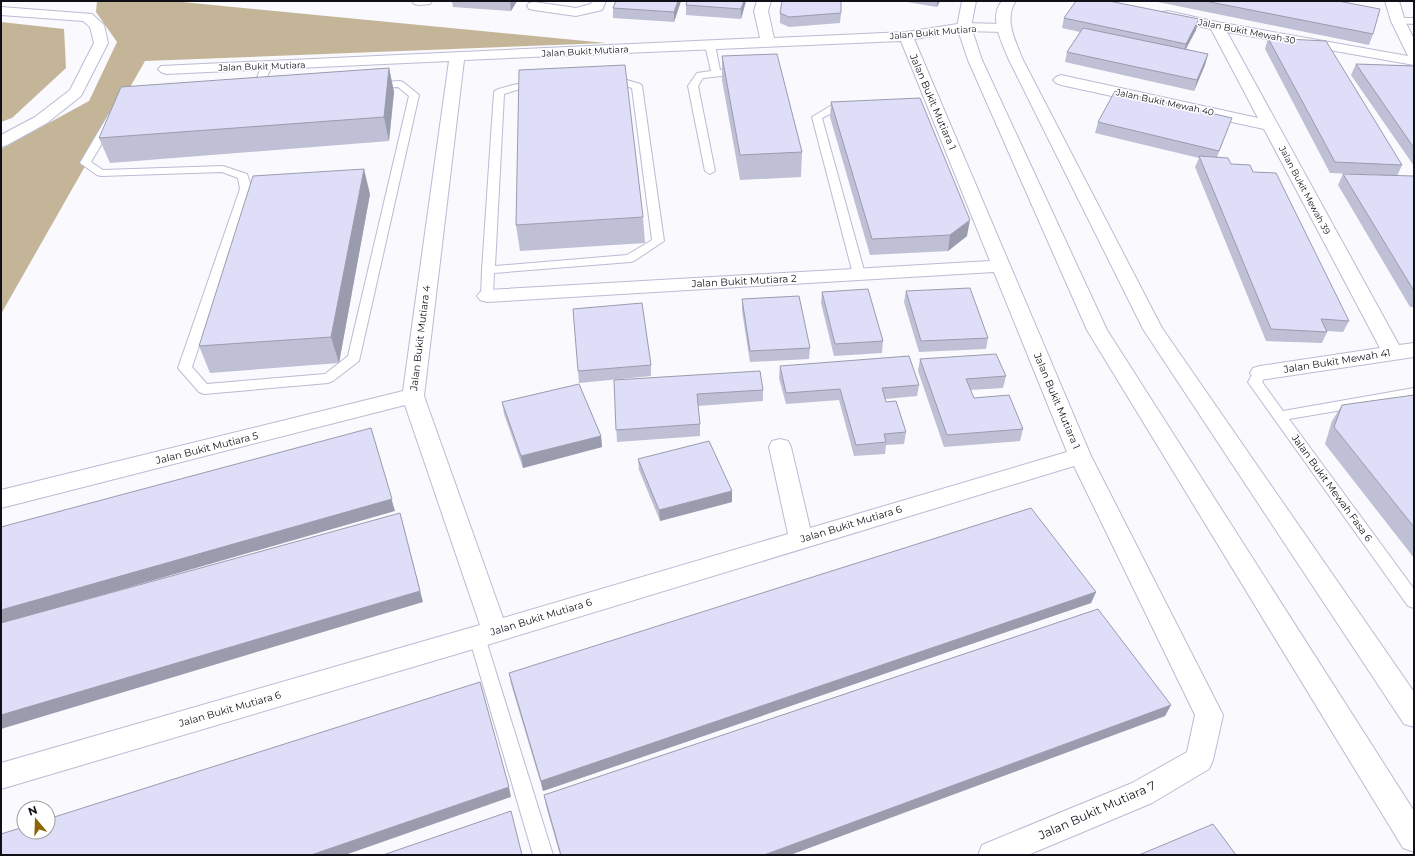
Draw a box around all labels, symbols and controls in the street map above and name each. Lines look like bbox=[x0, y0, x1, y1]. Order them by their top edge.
street label: Jalan Bukit Mewah 30 bbox=[1196, 16, 1297, 46]
street label: Jalan Bukit Mutiara bbox=[888, 23, 977, 41]
street label: Jalan Bukit Mutiara bbox=[540, 43, 629, 59]
street label: Jalan Bukit Mutiara 1 bbox=[906, 51, 959, 152]
street label: Jalan Bukit Mutiara bbox=[217, 59, 306, 73]
street label: Jalan Bukit Mewah 40 bbox=[1114, 86, 1215, 118]
street label: Jalan Bukit Mewah 39 bbox=[1277, 143, 1333, 237]
street label: Jalan Bukit Mutiara 2 bbox=[690, 272, 797, 290]
street label: Jalan Bukit Mutiara 4 bbox=[407, 284, 433, 392]
street label: Jalan Bukit Mewah 41 bbox=[1282, 346, 1391, 376]
street label: Jalan Bukit Mutiara 1 bbox=[1030, 350, 1083, 451]
street label: Jalan Bukit Mutiara 5 bbox=[153, 429, 260, 467]
street label: Jalan Bukit Mewah Fasa 6 bbox=[1288, 431, 1375, 544]
street label: Jalan Bukit Mutiara 6 bbox=[798, 502, 903, 546]
street label: Jalan Bukit Mutiara 6 bbox=[488, 595, 593, 639]
street label: Jalan Bukit Mutiara 6 bbox=[177, 688, 283, 730]
street label: Jalan Bukit Mutiara 7 bbox=[1035, 777, 1158, 843]
north arrow bbox=[16, 800, 56, 840]
text: N bbox=[26, 802, 39, 819]

